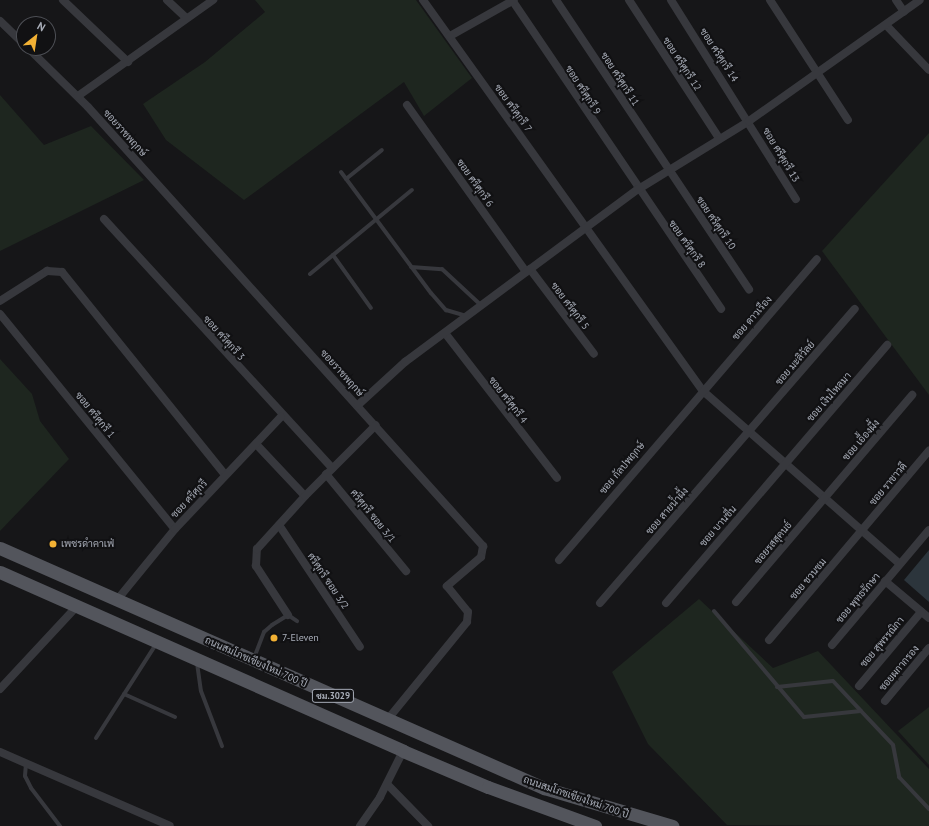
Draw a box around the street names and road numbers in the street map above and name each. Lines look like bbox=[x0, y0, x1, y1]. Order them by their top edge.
street label: ซอย ศรีศุกรี 14 bbox=[697, 26, 741, 84]
street label: ซอย ศรีศุกรี 12 bbox=[660, 35, 704, 93]
street label: ซอย ศรีศุกรี 11 bbox=[598, 50, 642, 108]
street label: ซอย ศรีศุกรี 9 bbox=[563, 63, 603, 117]
street label: ซอย ศรีศุกรี 7 bbox=[492, 82, 534, 134]
street label: ซอยราชพฤกษ์ bbox=[101, 107, 149, 159]
street label: ซอย ศรีศุกรี 13 bbox=[760, 126, 802, 184]
street label: ซอย ศรีศุกรี 6 bbox=[454, 157, 496, 209]
street label: ซอย ศรีศุกรี 10 bbox=[694, 194, 738, 252]
street label: ซอย ศรีศุกรี 8 bbox=[666, 218, 708, 270]
street label: ซอย ศรีศุกรี 5 bbox=[548, 280, 592, 332]
street label: ซอย ดาวเรือง bbox=[730, 293, 774, 343]
street label: ซอย ศรีศุกรี 3 bbox=[201, 313, 247, 363]
street label: ซอย มะลิวัลย์ bbox=[773, 339, 817, 387]
street label: ซอยราชพฤกษ์ bbox=[318, 347, 366, 399]
street label: ซอย เงินไหลมา bbox=[804, 370, 854, 424]
street label: ซอย ศรีศุกรี 4 bbox=[486, 374, 530, 426]
street label: ซอย ศรีศุกรี 1 bbox=[73, 389, 117, 441]
street label: ซอย เอื้องผึ้ง bbox=[840, 417, 882, 463]
street label: ซอย กัลปพฤกษ์ bbox=[597, 440, 647, 496]
street label: ซอย ราชาวดี bbox=[867, 460, 909, 508]
street label: ซอย ศรีศุกรี bbox=[168, 477, 210, 521]
street label: ซอย สายน้ำผึ้ง bbox=[643, 485, 691, 537]
street label: ศรีศุกรี ซอย 3/1 bbox=[348, 487, 398, 545]
street label: ซอย บานชื่น bbox=[697, 503, 739, 549]
street label: ซอยรสสุคนธ์ bbox=[752, 519, 794, 567]
street label: ศรีศุกรี ซอย 3/2 bbox=[305, 551, 351, 611]
street label: ซอย ชวนชม bbox=[787, 556, 829, 602]
street label: ซอย พุทธรักษา bbox=[834, 570, 882, 626]
street label: ซอย สุพรรณิกา bbox=[857, 614, 907, 670]
street label: ถนนสมโภชเชียงใหม่ 700 ปี bbox=[203, 634, 309, 690]
street label: ซอยผกากรอง bbox=[877, 643, 921, 693]
road number: ชม.3029 bbox=[311, 689, 355, 703]
street label: ถนนสมโภชเชียงใหม่ 700 ปี bbox=[522, 773, 630, 821]

